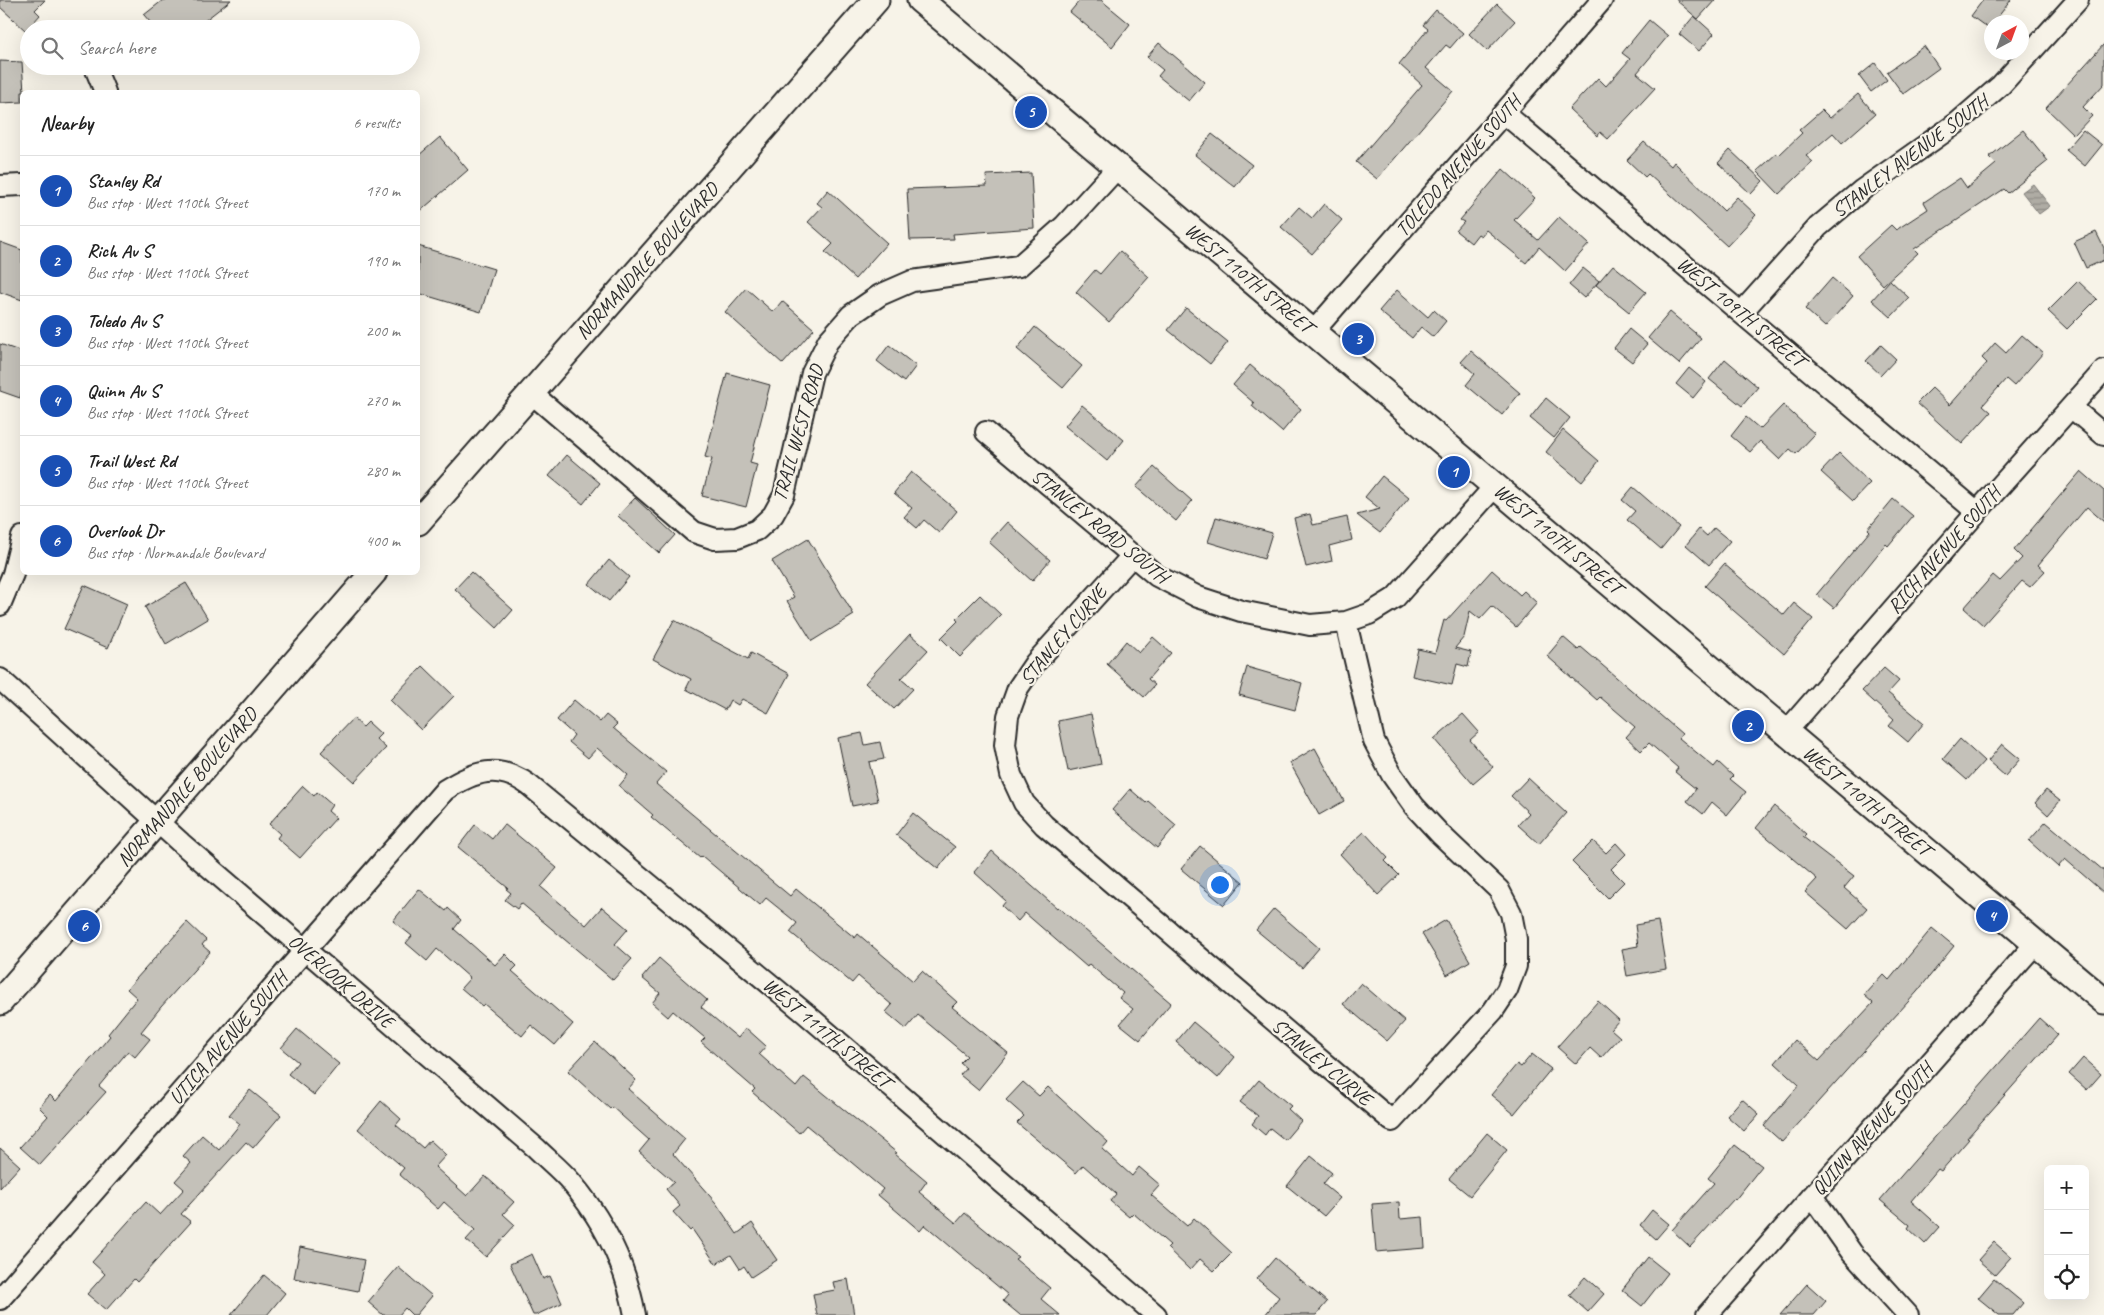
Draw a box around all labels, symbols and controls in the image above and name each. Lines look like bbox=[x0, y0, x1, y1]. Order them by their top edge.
north arrow bbox=[1984, 15, 2029, 60]
search box bbox=[20, 20, 420, 75]
icon: search bbox=[38, 34, 66, 62]
text: Search here bbox=[78, 36, 155, 60]
street label: STANLEY AVENUE SOUTH bbox=[1827, 87, 1996, 223]
street label: TOLEDO AVENUE SOUTH bbox=[1390, 88, 1528, 242]
pin: 5 bbox=[1015, 93, 1047, 131]
text: Nearby bbox=[40, 110, 93, 136]
text: 6 results bbox=[353, 113, 400, 133]
text: Stanley Rd bbox=[87, 169, 159, 193]
street label: NORMANDALE BOULEVARD bbox=[570, 176, 725, 345]
text: 1 bbox=[52, 181, 60, 201]
text: 170 m bbox=[366, 181, 400, 201]
text: Bus stop · West 110th Street bbox=[87, 193, 248, 213]
street label: WEST 110TH STREET bbox=[1180, 217, 1322, 342]
text: Rich Av S bbox=[87, 239, 151, 263]
text: 2 bbox=[52, 251, 60, 271]
text: 190 m bbox=[366, 251, 400, 271]
street label: WEST 109TH STREET bbox=[1672, 251, 1814, 376]
text: Bus stop · West 110th Street bbox=[87, 263, 248, 283]
text: Toledo Av S bbox=[87, 309, 160, 333]
pin: 3 bbox=[1342, 320, 1374, 358]
text: 3 bbox=[52, 321, 60, 341]
text: 200 m bbox=[366, 321, 400, 341]
text: Bus stop · West 110th Street bbox=[87, 333, 248, 353]
street label: TRAIL WEST ROAD bbox=[767, 361, 830, 504]
text: Quinn Av S bbox=[87, 379, 159, 403]
text: 4 bbox=[52, 391, 60, 411]
text: 270 m bbox=[366, 391, 400, 411]
text: Bus stop · West 110th Street bbox=[87, 403, 248, 423]
text: Trail West Rd bbox=[87, 449, 176, 473]
pin: 1 bbox=[1438, 453, 1470, 491]
text: 5 bbox=[53, 461, 59, 481]
text: 280 m bbox=[366, 461, 400, 481]
street label: STANLEY ROAD SOUTH bbox=[1027, 463, 1176, 591]
text: Bus stop · West 110th Street bbox=[87, 473, 248, 493]
street label: WEST 110TH STREET bbox=[1489, 478, 1631, 603]
street label: RICH AVENUE SOUTH bbox=[1882, 479, 2008, 619]
text: Overlook Dr bbox=[87, 519, 163, 543]
text: 6 bbox=[52, 531, 60, 551]
text: 400 m bbox=[366, 531, 400, 551]
text: Bus stop · Normandale Boulevard bbox=[87, 543, 264, 563]
street label: STANLEY CURVE bbox=[1014, 578, 1114, 690]
street label: NORMANDALE BOULEVARD bbox=[111, 701, 264, 872]
pin: 2 bbox=[1732, 707, 1764, 745]
street label: WEST 110TH STREET bbox=[1798, 740, 1940, 865]
your location bbox=[1207, 872, 1233, 898]
pin: 4 bbox=[1976, 897, 2008, 935]
pin: 6 bbox=[68, 907, 100, 945]
street label: OVERLOOK DRIVE bbox=[283, 928, 401, 1036]
street label: UTICA AVENUE SOUTH bbox=[163, 964, 295, 1110]
street label: WEST 111TH STREET bbox=[758, 972, 900, 1097]
street label: STANLEY CURVE bbox=[1267, 1013, 1379, 1113]
street label: QUINN AVENUE SOUTH bbox=[1806, 1056, 1940, 1200]
map controls bbox=[2044, 1165, 2089, 1300]
button: + bbox=[2044, 1165, 2089, 1210]
button: − bbox=[2044, 1210, 2089, 1255]
button: locate bbox=[2044, 1255, 2089, 1300]

